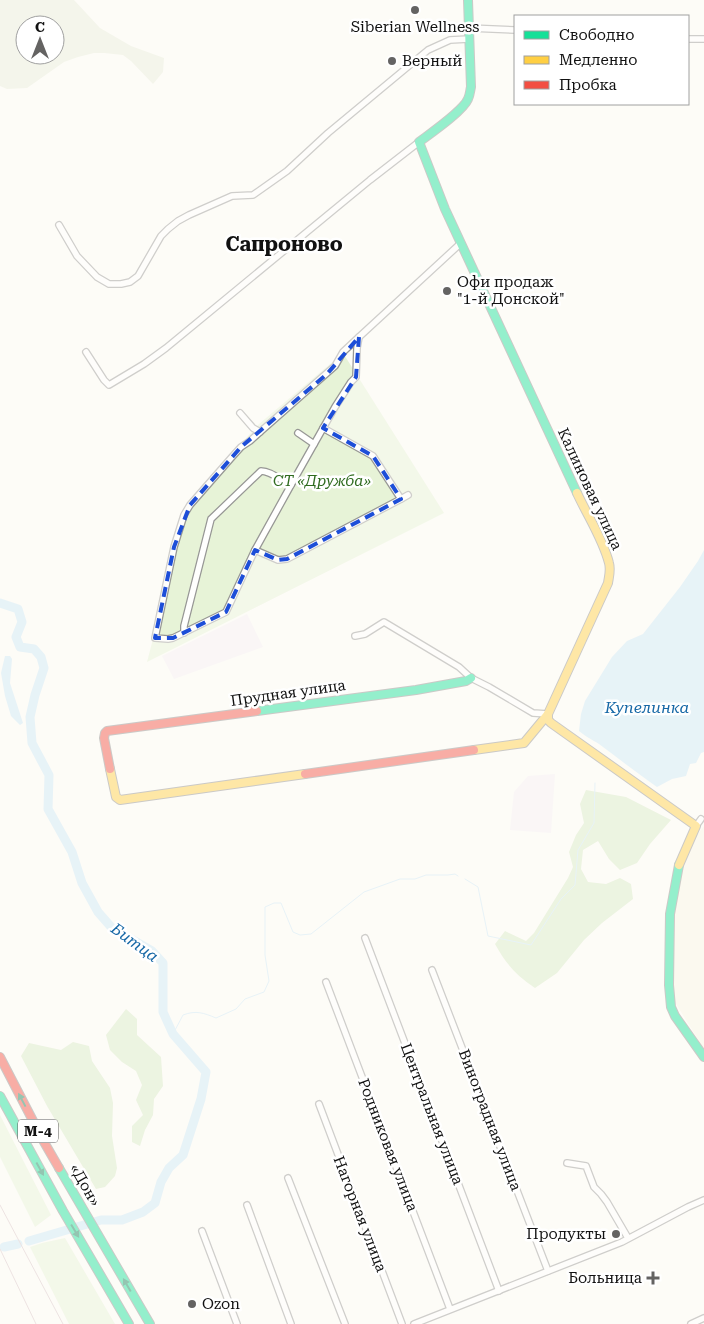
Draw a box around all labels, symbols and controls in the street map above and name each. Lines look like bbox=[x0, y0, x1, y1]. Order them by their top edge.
marker: Siberian Wellness bbox=[409, 4, 421, 16]
north arrow bbox=[15, 15, 65, 65]
legend bbox=[514, 15, 689, 105]
place label: Siberian Wellness bbox=[351, 18, 479, 36]
text: С bbox=[35, 19, 45, 35]
text: Свободно bbox=[559, 26, 634, 44]
text: Медленно bbox=[559, 51, 638, 69]
place label: Верный bbox=[402, 52, 462, 70]
marker: Верный bbox=[386, 55, 398, 67]
text: Пробка bbox=[559, 76, 617, 94]
district label: Сапроново bbox=[225, 232, 343, 256]
place label: Офи продаж "1-й Донской" bbox=[457, 273, 565, 308]
marker: Офи продаж "1-й Донской" bbox=[441, 285, 453, 297]
street label: Калиновая улица bbox=[554, 425, 626, 553]
park label: СТ «Дружба» bbox=[273, 472, 371, 490]
street label: Прудная улица bbox=[229, 676, 347, 710]
water label: Купелинка bbox=[604, 698, 690, 717]
water label: Битца bbox=[107, 918, 162, 966]
street label: Центральная улица bbox=[397, 1041, 467, 1187]
street label: Виноградная улица bbox=[455, 1047, 525, 1193]
street label: Родниковая улица bbox=[354, 1076, 422, 1214]
one-way arrow bbox=[18, 1093, 26, 1107]
road number: М-4 bbox=[18, 1120, 58, 1142]
street label: Нагорная улица bbox=[330, 1153, 390, 1275]
street label: «Дон» bbox=[66, 1161, 104, 1209]
one-way arrow bbox=[35, 1163, 44, 1176]
one-way arrow bbox=[70, 1225, 79, 1238]
place label: Продукты bbox=[526, 1225, 606, 1243]
marker: Продукты bbox=[610, 1228, 622, 1240]
place label: Больница bbox=[568, 1269, 642, 1287]
marker: Больница bbox=[646, 1271, 660, 1285]
one-way arrow bbox=[123, 1278, 132, 1291]
place label: Ozon bbox=[202, 1295, 240, 1313]
marker: Ozon bbox=[186, 1298, 198, 1310]

